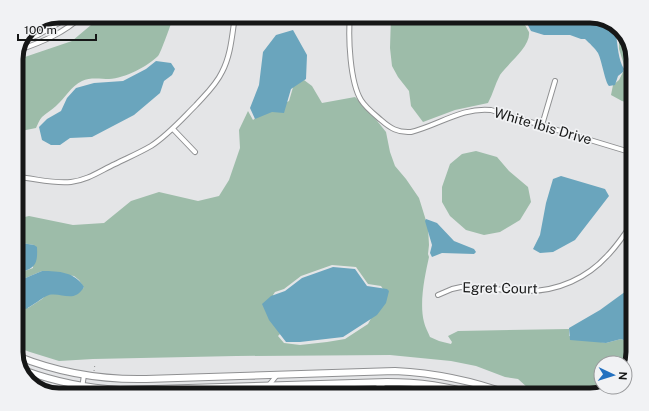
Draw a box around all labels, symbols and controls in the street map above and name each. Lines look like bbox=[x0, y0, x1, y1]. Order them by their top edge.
scale bar bbox=[18, 16, 96, 42]
text: 100 m bbox=[24, 23, 57, 37]
street label: White Ibis Drive bbox=[492, 104, 594, 148]
street label: Egret Court bbox=[462, 279, 538, 297]
north arrow bbox=[593, 355, 633, 395]
text: N bbox=[617, 371, 629, 380]

